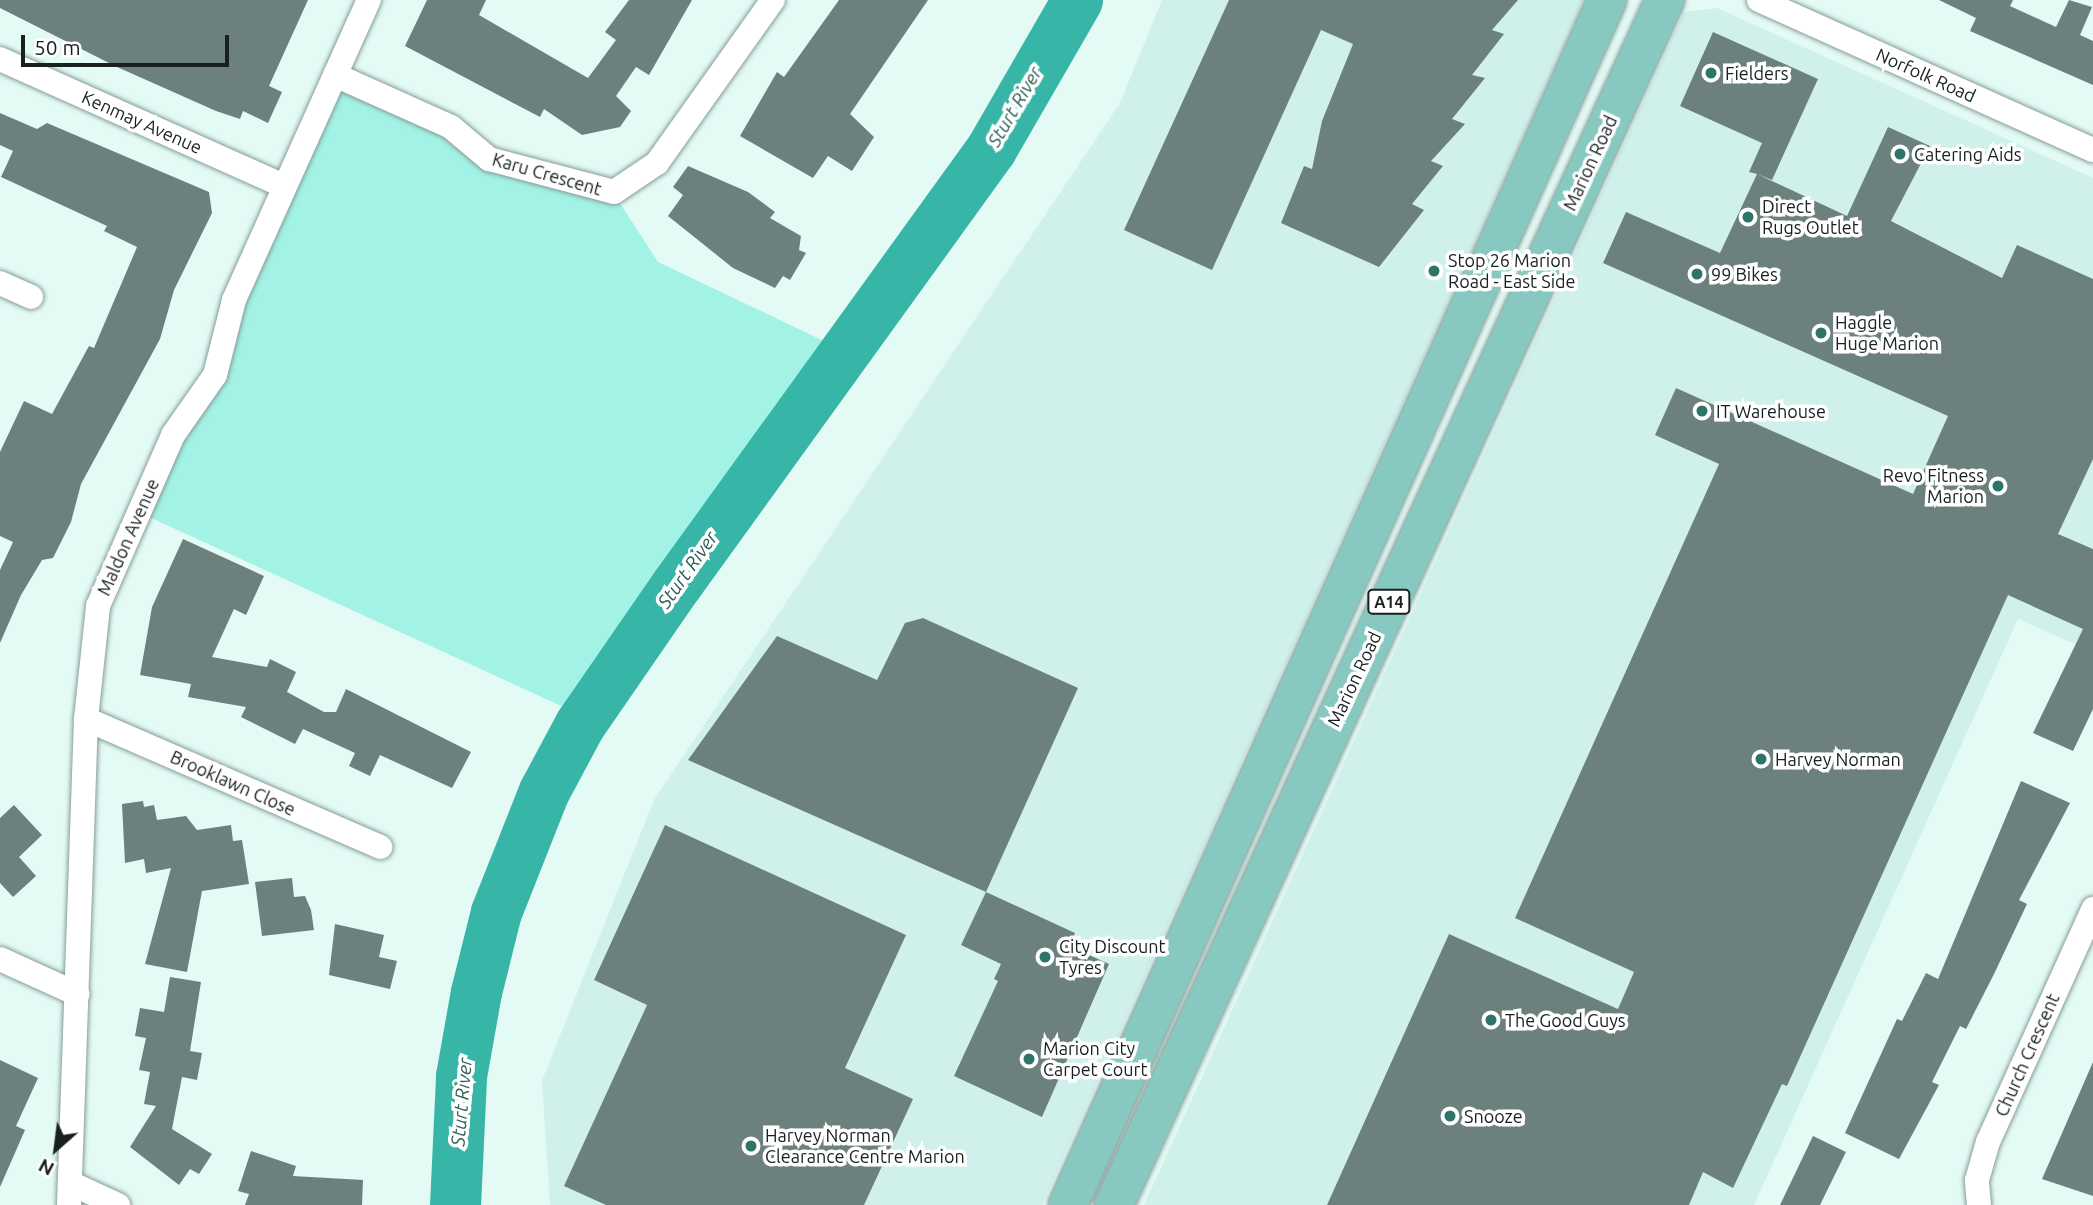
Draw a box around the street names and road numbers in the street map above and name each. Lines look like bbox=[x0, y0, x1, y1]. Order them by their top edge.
street label: Norfolk Road bbox=[1873, 43, 1979, 107]
street label: Kenmay Avenue bbox=[79, 86, 205, 158]
street label: Marion Road bbox=[1559, 112, 1621, 214]
street label: Karu Crescent bbox=[490, 148, 604, 200]
street label: Maldon Avenue bbox=[93, 475, 163, 599]
road number: A14 bbox=[1366, 590, 1412, 614]
street label: Marion Road bbox=[1323, 628, 1385, 730]
street label: Brooklawn Close bbox=[167, 746, 299, 820]
street label: Church Crescent bbox=[1990, 990, 2064, 1120]

